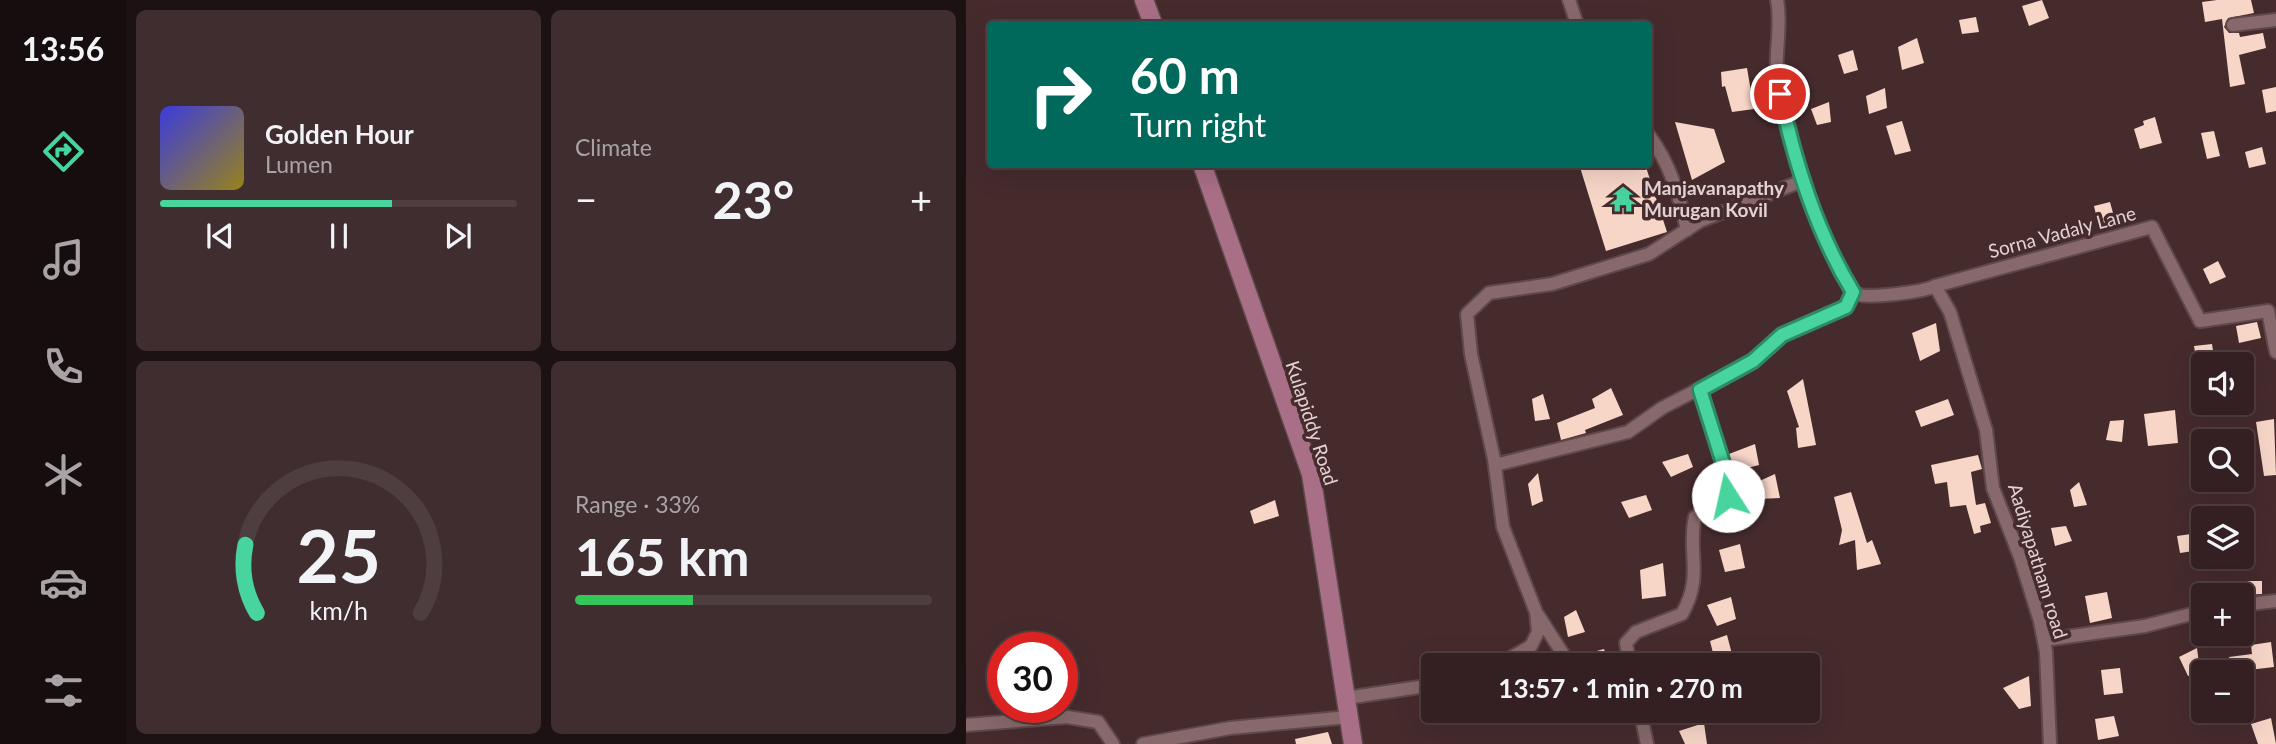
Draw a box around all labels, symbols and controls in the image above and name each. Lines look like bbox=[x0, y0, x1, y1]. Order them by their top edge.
text: 13:56 bbox=[22, 29, 104, 68]
text: 60 m bbox=[1130, 46, 1240, 104]
icon: right bbox=[1015, 49, 1106, 140]
pin bbox=[1750, 64, 1810, 124]
icon: arrive bbox=[1761, 75, 1799, 113]
text: Turn right bbox=[1130, 105, 1266, 144]
text: Golden Hour bbox=[265, 118, 414, 150]
icon: directions bbox=[39, 127, 88, 176]
text: Climate bbox=[575, 133, 652, 161]
text: Lumen bbox=[265, 150, 333, 178]
text: 23° bbox=[713, 168, 794, 230]
text: − bbox=[575, 176, 597, 222]
text: + bbox=[910, 176, 932, 222]
place label: Manjavanapathy Murugan Kovil bbox=[1644, 176, 1785, 221]
temple icon: Manjavanapathy Murugan Kovil bbox=[1608, 184, 1638, 214]
street label: Sorna Vadaly Lane bbox=[1986, 201, 2138, 262]
icon: previous bbox=[201, 217, 239, 255]
icon: pause bbox=[320, 217, 358, 255]
icon: next bbox=[439, 217, 477, 255]
icon: music bbox=[39, 235, 88, 284]
icon: phone bbox=[39, 342, 88, 391]
map controls bbox=[2191, 352, 2254, 723]
button: sound bbox=[2191, 352, 2254, 415]
street label: Kulapiddy Road bbox=[1282, 358, 1343, 488]
button: search bbox=[2191, 429, 2254, 492]
icon: climate bbox=[39, 450, 88, 499]
position arrow bbox=[1691, 459, 1765, 533]
street label: Aadiyapatham road bbox=[2004, 480, 2073, 641]
text: Range · 33% bbox=[575, 490, 700, 518]
button: layers bbox=[2191, 506, 2254, 569]
text: 25 bbox=[296, 512, 381, 600]
text: 165 km bbox=[575, 525, 749, 587]
icon: car bbox=[39, 558, 88, 607]
button: + bbox=[2191, 583, 2254, 646]
text: km/h bbox=[309, 595, 368, 625]
speed limit sign: 30 bbox=[987, 632, 1078, 723]
button: − bbox=[2191, 660, 2254, 723]
icon: filters bbox=[39, 666, 88, 715]
text: 13:57 · 1 min · 270 m bbox=[1498, 672, 1743, 704]

